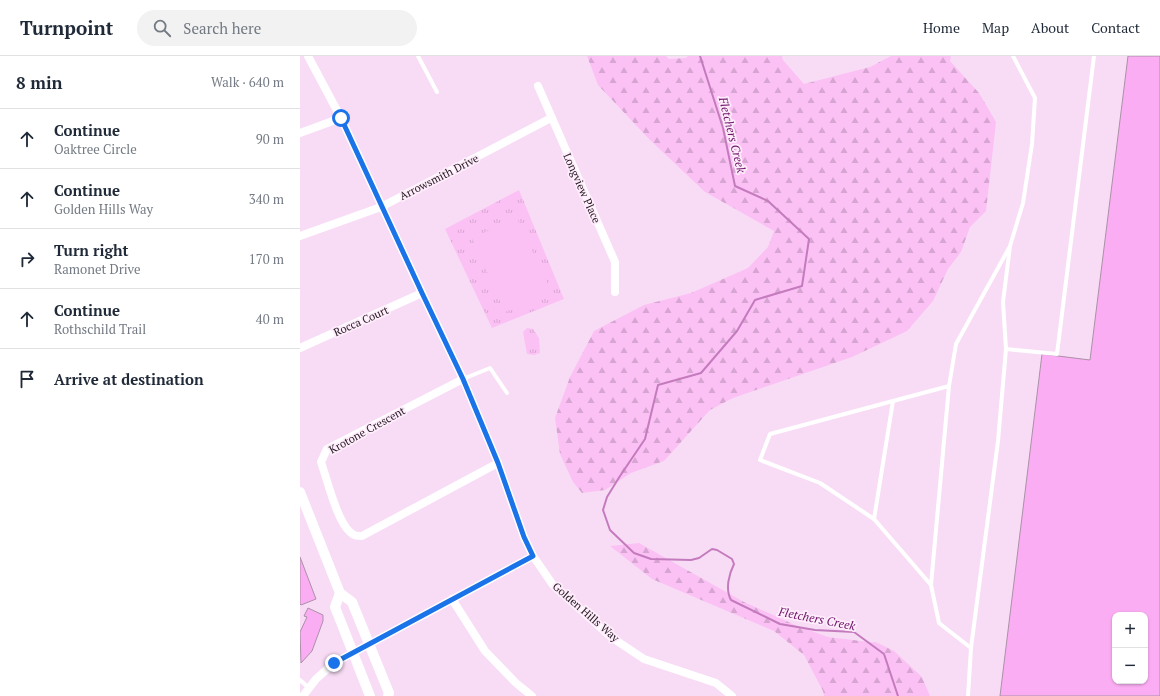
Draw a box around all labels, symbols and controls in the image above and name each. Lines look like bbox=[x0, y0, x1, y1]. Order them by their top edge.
search box bbox=[137, 10, 417, 46]
text: Turnpoint bbox=[20, 15, 113, 40]
icon: search bbox=[151, 17, 173, 39]
text: Search here bbox=[183, 18, 261, 38]
text: Home bbox=[923, 18, 960, 37]
text: Map bbox=[982, 18, 1009, 37]
text: About bbox=[1031, 18, 1069, 37]
text: Contact bbox=[1091, 18, 1140, 37]
text: 8 min bbox=[16, 71, 63, 94]
text: Walk · 640 m bbox=[211, 73, 284, 91]
water label: Fletchers Creek bbox=[716, 94, 749, 175]
route start bbox=[332, 109, 350, 127]
text: Continue bbox=[54, 120, 120, 140]
icon: ahead bbox=[16, 128, 38, 150]
text: 90 m bbox=[256, 130, 284, 148]
text: Oaktree Circle bbox=[54, 140, 137, 158]
street label: Arrowsmith Drive bbox=[397, 151, 481, 203]
street label: Longview Place bbox=[560, 151, 604, 226]
text: Continue bbox=[54, 180, 120, 200]
icon: ahead bbox=[16, 188, 38, 210]
text: 340 m bbox=[249, 190, 284, 208]
text: Golden Hills Way bbox=[54, 200, 153, 218]
text: Turn right bbox=[54, 240, 129, 260]
icon: right bbox=[16, 248, 38, 270]
text: 170 m bbox=[249, 250, 284, 268]
text: Ramonet Drive bbox=[54, 260, 141, 278]
text: Continue bbox=[54, 300, 120, 320]
street label: Rocca Court bbox=[331, 303, 391, 339]
icon: ahead bbox=[16, 308, 38, 330]
text: 40 m bbox=[256, 310, 284, 328]
text: Rothschild Trail bbox=[54, 320, 146, 338]
icon: arrive bbox=[16, 368, 38, 390]
text: Arrive at destination bbox=[54, 369, 204, 389]
street label: Krotone Crescent bbox=[326, 403, 408, 457]
street label: Golden Hills Way bbox=[550, 579, 623, 645]
water label: Fletchers Creek bbox=[776, 604, 857, 633]
map controls bbox=[1112, 612, 1148, 684]
button: + bbox=[1112, 612, 1148, 648]
button: − bbox=[1112, 648, 1148, 684]
route end bbox=[325, 654, 343, 672]

